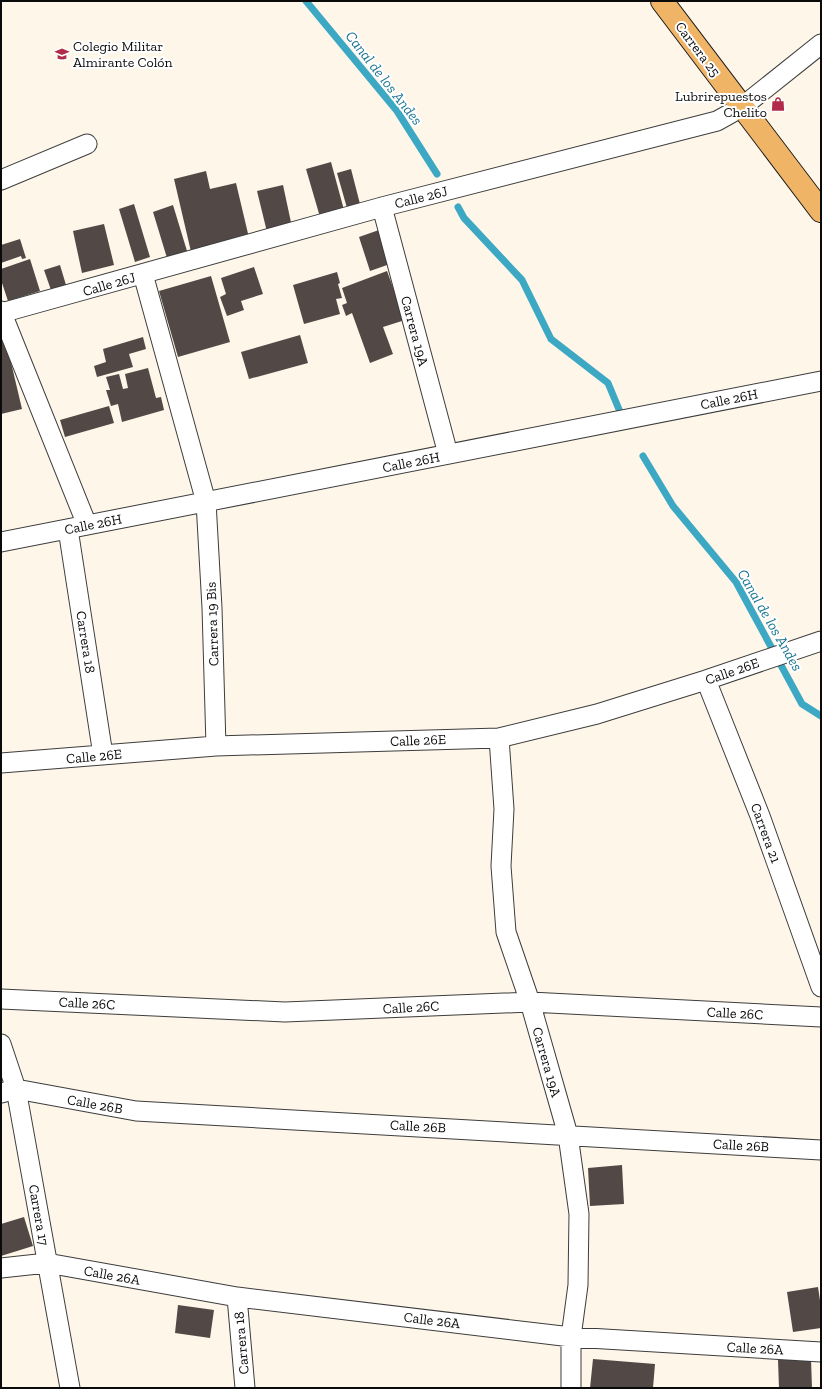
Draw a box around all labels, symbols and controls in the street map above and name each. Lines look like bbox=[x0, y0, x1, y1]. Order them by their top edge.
street label: Carrera 25 bbox=[671, 18, 724, 80]
water label: Canal de los Andes bbox=[342, 27, 426, 129]
place label: Colegio Militar Almirante Colón bbox=[73, 38, 173, 71]
school or university icon: Colegio Militar Almirante Colón bbox=[54, 46, 70, 62]
place label: Lubrirepuestos Chelito bbox=[675, 88, 767, 121]
shop icon: Lubrirepuestos Chelito bbox=[770, 96, 786, 112]
street label: Calle 26J bbox=[393, 183, 449, 212]
street label: Calle 26J bbox=[81, 269, 137, 300]
street label: Carrera 19A bbox=[397, 294, 432, 369]
street label: Calle 26H bbox=[699, 386, 759, 413]
street label: Calle 26H bbox=[381, 449, 441, 476]
street label: Calle 26H bbox=[63, 511, 123, 538]
water label: Canal de los Andes bbox=[734, 566, 806, 674]
street label: Carrera 19 Bis bbox=[203, 581, 222, 666]
street label: Carrera 18 bbox=[72, 610, 99, 674]
street label: Calle 26E bbox=[703, 654, 761, 689]
street label: Calle 26E bbox=[390, 731, 446, 750]
street label: Calle 26E bbox=[65, 746, 123, 767]
street label: Carrera 21 bbox=[747, 801, 784, 866]
street label: Calle 26C bbox=[58, 994, 116, 1013]
street label: Calle 26C bbox=[382, 998, 440, 1017]
street label: Calle 26C bbox=[706, 1004, 764, 1023]
street label: Carrera 19A bbox=[528, 1025, 565, 1100]
street label: Calle 26B bbox=[66, 1091, 124, 1118]
street label: Calle 26B bbox=[390, 1117, 446, 1136]
street label: Calle 26B bbox=[713, 1136, 769, 1155]
street label: Carrera 17 bbox=[25, 1183, 52, 1247]
street label: Calle 26A bbox=[83, 1262, 142, 1289]
street label: Calle 26A bbox=[403, 1309, 462, 1333]
street label: Carrera 18 bbox=[230, 1311, 253, 1375]
street label: Calle 26A bbox=[726, 1339, 785, 1359]

